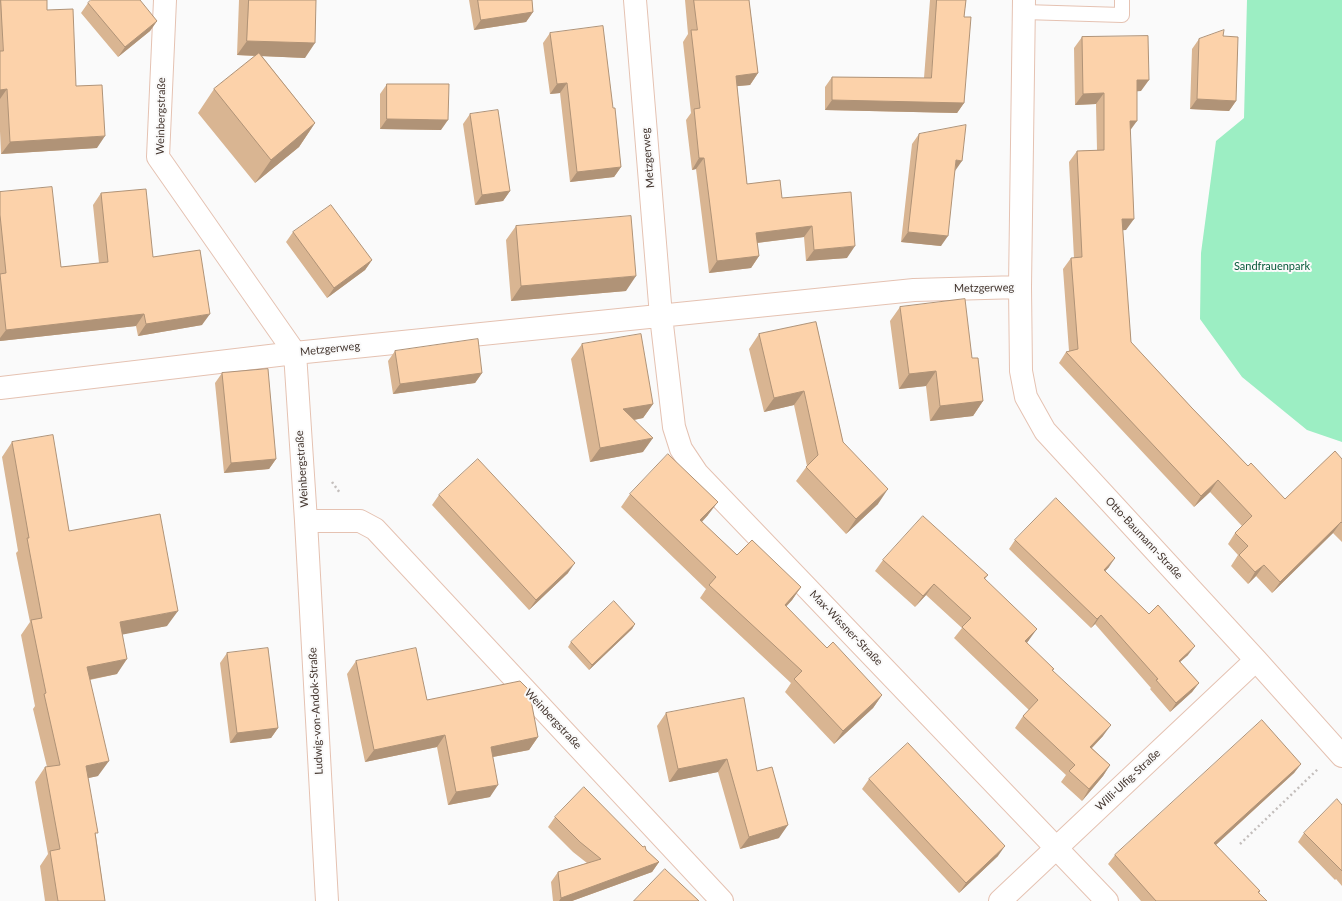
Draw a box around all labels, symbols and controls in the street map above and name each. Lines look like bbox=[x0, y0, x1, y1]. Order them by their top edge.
street label: Weinbergstraße bbox=[154, 77, 168, 155]
street label: Metzgerweg bbox=[639, 127, 657, 189]
park label: Sandfrauenpark bbox=[1234, 259, 1310, 273]
street label: Metzgerweg bbox=[954, 281, 1014, 295]
street label: Metzgerweg bbox=[299, 339, 361, 359]
street label: Weinbergstraße bbox=[293, 430, 311, 508]
street label: Otto-Baumann-Straße bbox=[1103, 494, 1185, 582]
street label: Max-Wissner-Straße bbox=[807, 588, 885, 668]
street label: Ludwig-von-Andok-Straße bbox=[306, 647, 326, 775]
street label: Weinbergstraße bbox=[522, 686, 584, 752]
street label: Willi-Ulfig-Straße bbox=[1093, 747, 1163, 813]

